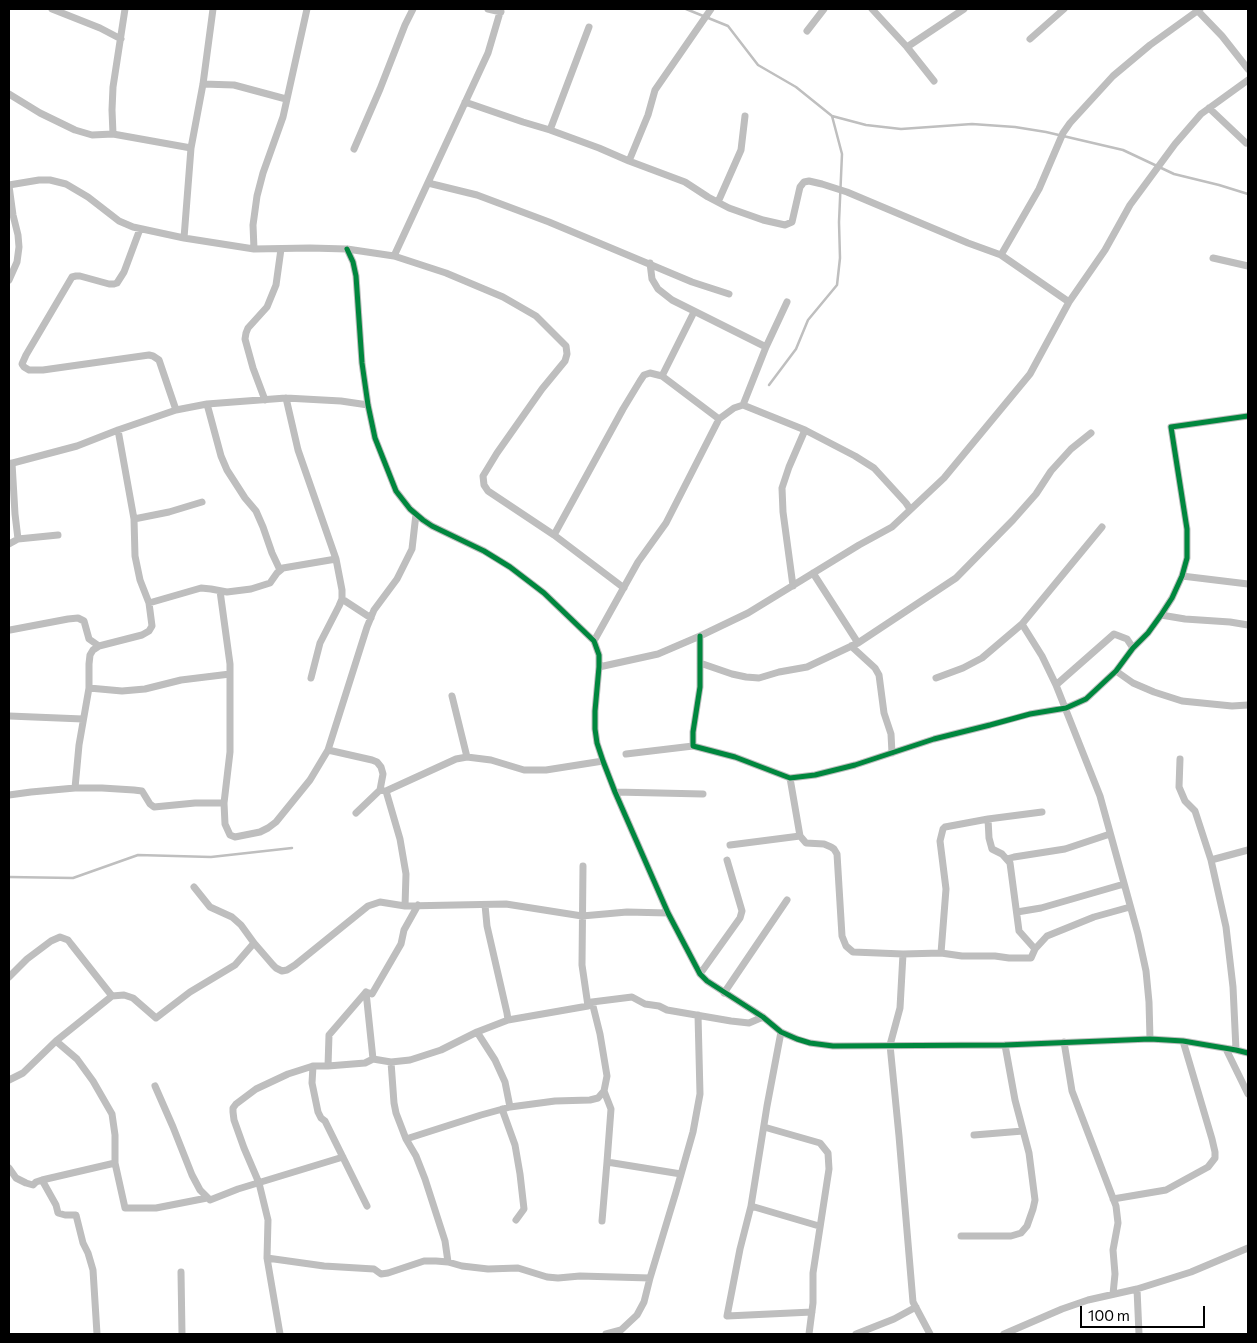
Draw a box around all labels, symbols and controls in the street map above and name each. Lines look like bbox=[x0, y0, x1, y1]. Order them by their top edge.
scale bar bbox=[1082, 1296, 1207, 1328]
text: 100 m bbox=[1088, 1306, 1130, 1324]

